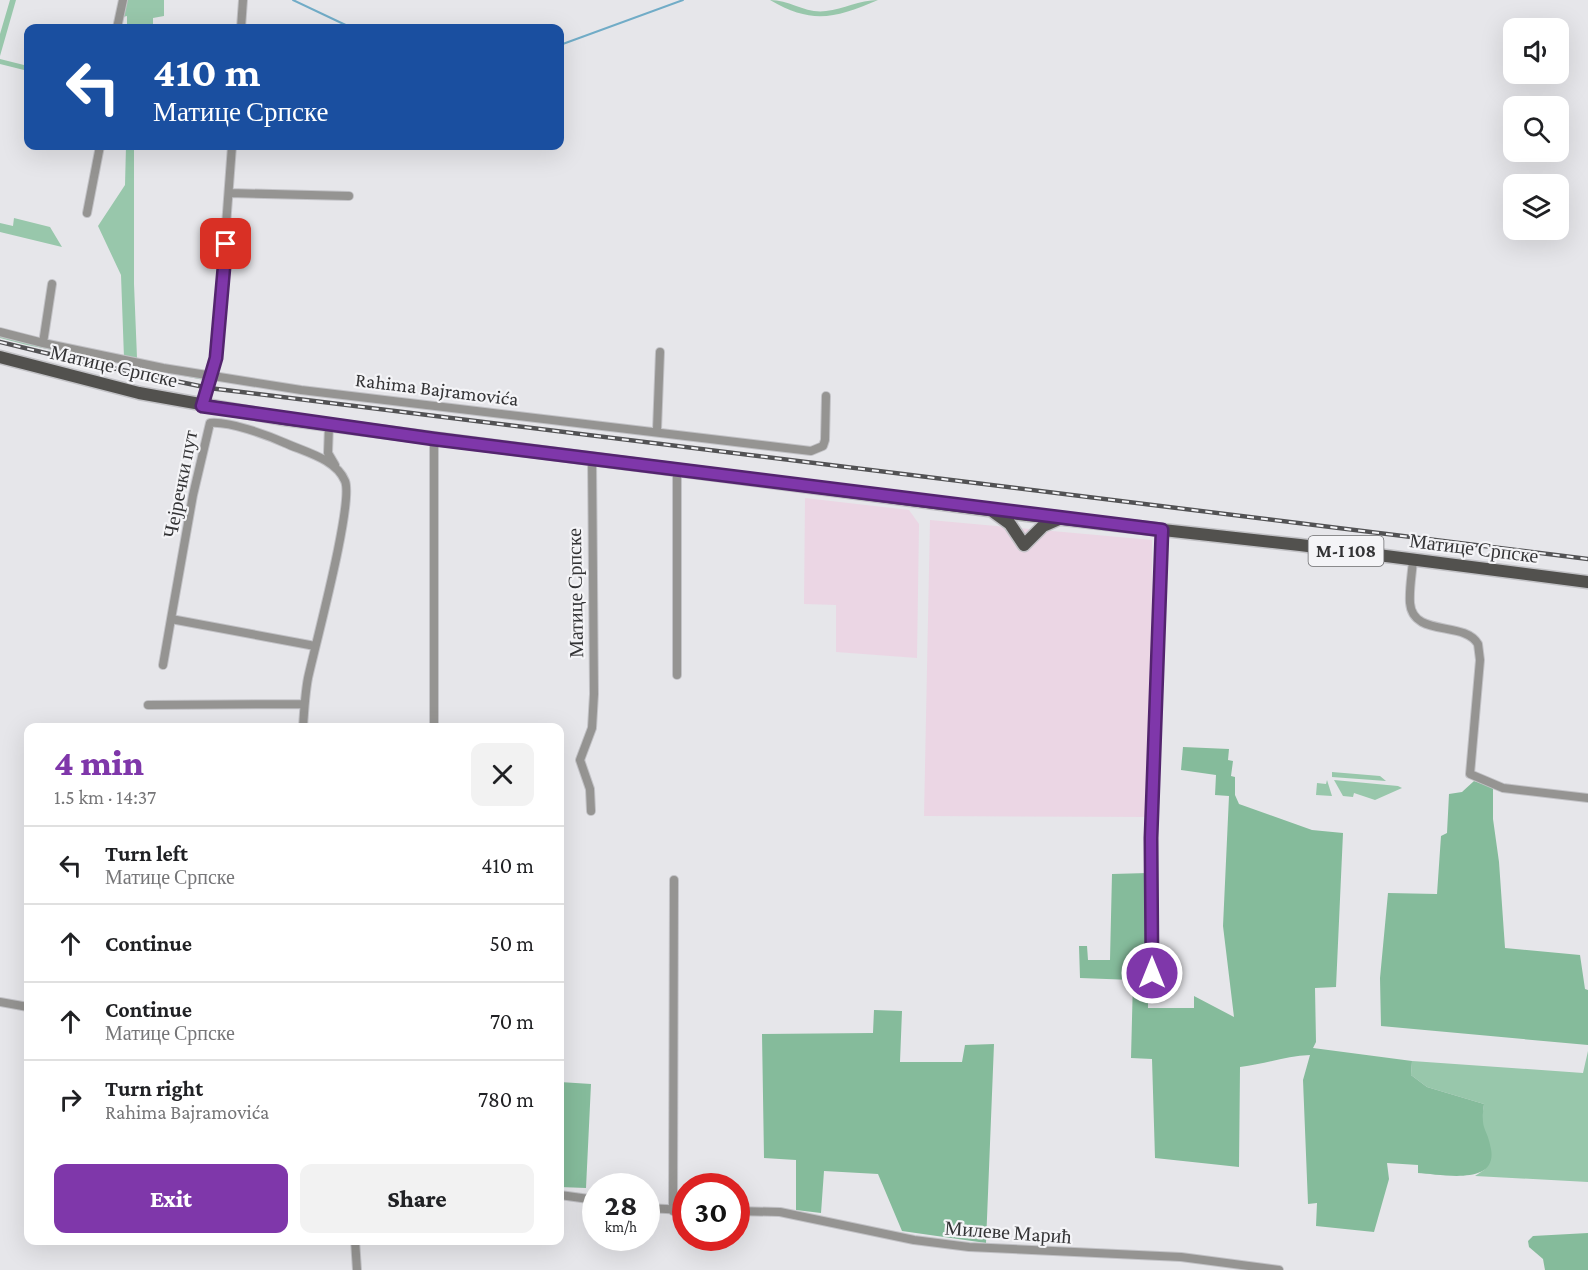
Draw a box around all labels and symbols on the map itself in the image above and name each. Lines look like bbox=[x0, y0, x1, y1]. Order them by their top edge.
pin bbox=[200, 218, 251, 269]
street label: Матице Српске bbox=[48, 341, 180, 392]
street label: Rahima Bajramovića bbox=[354, 368, 520, 411]
street label: Чејречки пут bbox=[159, 428, 202, 540]
street label: Матице Српске bbox=[563, 528, 588, 658]
street label: Матице Српске bbox=[1408, 529, 1540, 568]
road number: M-I 108 bbox=[1308, 536, 1384, 566]
position arrow bbox=[1120, 941, 1184, 1005]
speed limit sign: 30 bbox=[672, 1173, 750, 1251]
street label: Милеве Мaрић bbox=[944, 1217, 1072, 1248]

